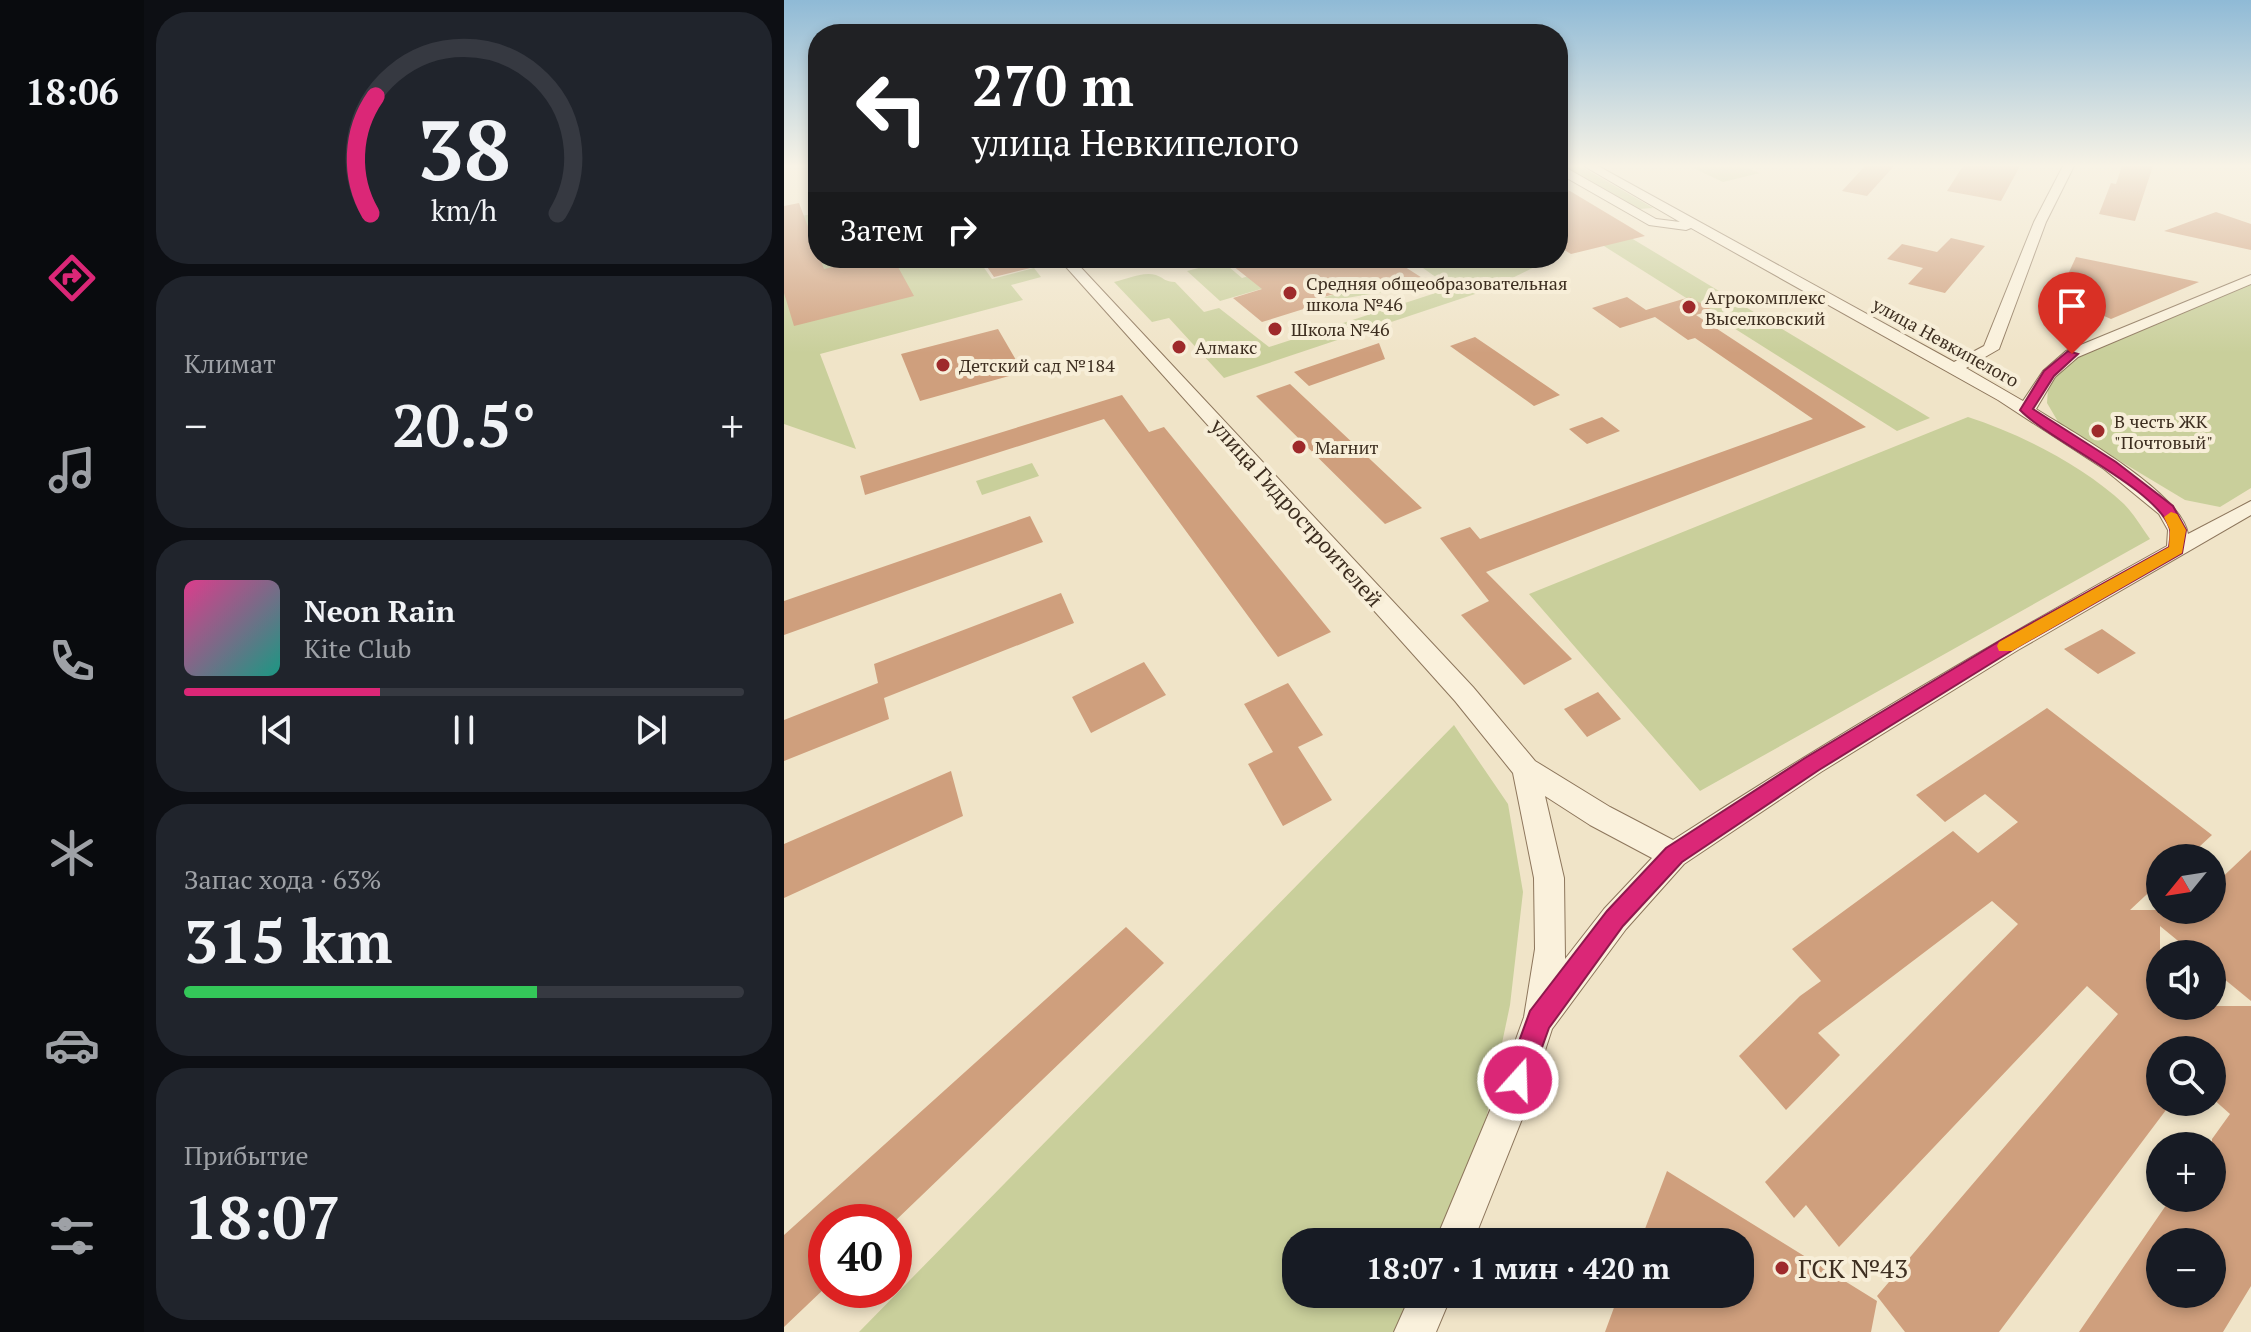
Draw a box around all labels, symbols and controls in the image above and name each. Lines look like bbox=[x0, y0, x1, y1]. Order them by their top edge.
text: 270 m bbox=[972, 48, 1134, 122]
icon: left bbox=[840, 56, 944, 160]
text: 18:06 bbox=[25, 68, 119, 115]
text: 38 bbox=[417, 94, 511, 204]
text: улица Невкипелого bbox=[972, 119, 1299, 166]
text: km/h bbox=[431, 191, 497, 229]
icon: right bbox=[940, 208, 984, 252]
text: Затем bbox=[840, 210, 924, 250]
icon: directions bbox=[44, 250, 100, 306]
place label: Средняя общеобразовательная школа №46 bbox=[1306, 271, 1568, 316]
pin bbox=[2038, 272, 2106, 354]
marker: Средняя общеобразовательная школа №46 bbox=[1281, 284, 1299, 302]
icon: arrive bbox=[2050, 284, 2094, 328]
place label: Агрокомплекс Выселковский bbox=[1705, 285, 1826, 330]
street label: улица Невкипелого bbox=[1868, 291, 2023, 392]
marker: Агрокомплекс Выселковский bbox=[1680, 298, 1698, 316]
place label: Школа №46 bbox=[1291, 317, 1390, 341]
marker: Школа №46 bbox=[1266, 320, 1284, 338]
place label: Алмакс bbox=[1195, 335, 1257, 359]
marker: Алмакс bbox=[1170, 338, 1188, 356]
text: Климат bbox=[184, 346, 276, 380]
place label: Детский сад №184 bbox=[959, 353, 1115, 377]
marker: Детский сад №184 bbox=[934, 356, 952, 374]
text: 20.5° bbox=[392, 385, 536, 464]
text: − bbox=[184, 396, 207, 455]
text: + bbox=[721, 396, 744, 455]
place label: В честь ЖК "Почтовый" bbox=[2114, 409, 2213, 454]
street label: улица Гидростроителей bbox=[1204, 411, 1389, 612]
marker: В честь ЖК "Почтовый" bbox=[2089, 422, 2107, 440]
place label: Магнит bbox=[1315, 435, 1378, 459]
marker: Магнит bbox=[1290, 438, 1308, 456]
icon: music bbox=[44, 442, 100, 498]
text: Neon Rain bbox=[304, 591, 455, 631]
text: Kite Club bbox=[304, 631, 411, 665]
icon: phone bbox=[44, 633, 100, 689]
icon: previous bbox=[255, 708, 299, 752]
icon: pause bbox=[442, 708, 486, 752]
icon: next bbox=[629, 708, 673, 752]
icon: climate bbox=[44, 825, 100, 881]
north arrow bbox=[2146, 844, 2226, 924]
map controls bbox=[2146, 844, 2226, 1308]
text: Запас хода · 63% bbox=[184, 862, 382, 896]
text: 315 km bbox=[184, 901, 392, 980]
button: sound bbox=[2146, 940, 2226, 1020]
icon: car bbox=[44, 1017, 100, 1073]
button: search bbox=[2146, 1036, 2226, 1116]
position arrow bbox=[1476, 1038, 1560, 1122]
button: + bbox=[2146, 1132, 2226, 1212]
text: Прибытие bbox=[184, 1138, 309, 1172]
text: 18:07 bbox=[184, 1177, 340, 1256]
speed limit sign: 40 bbox=[808, 1204, 912, 1308]
icon: filters bbox=[44, 1208, 100, 1264]
button: − bbox=[2146, 1228, 2226, 1308]
text: 18:07 · 1 мин · 420 m bbox=[1366, 1248, 1670, 1288]
place label: ГСК №43 bbox=[1798, 1251, 1908, 1285]
marker: ГСК №43 bbox=[1773, 1259, 1791, 1277]

